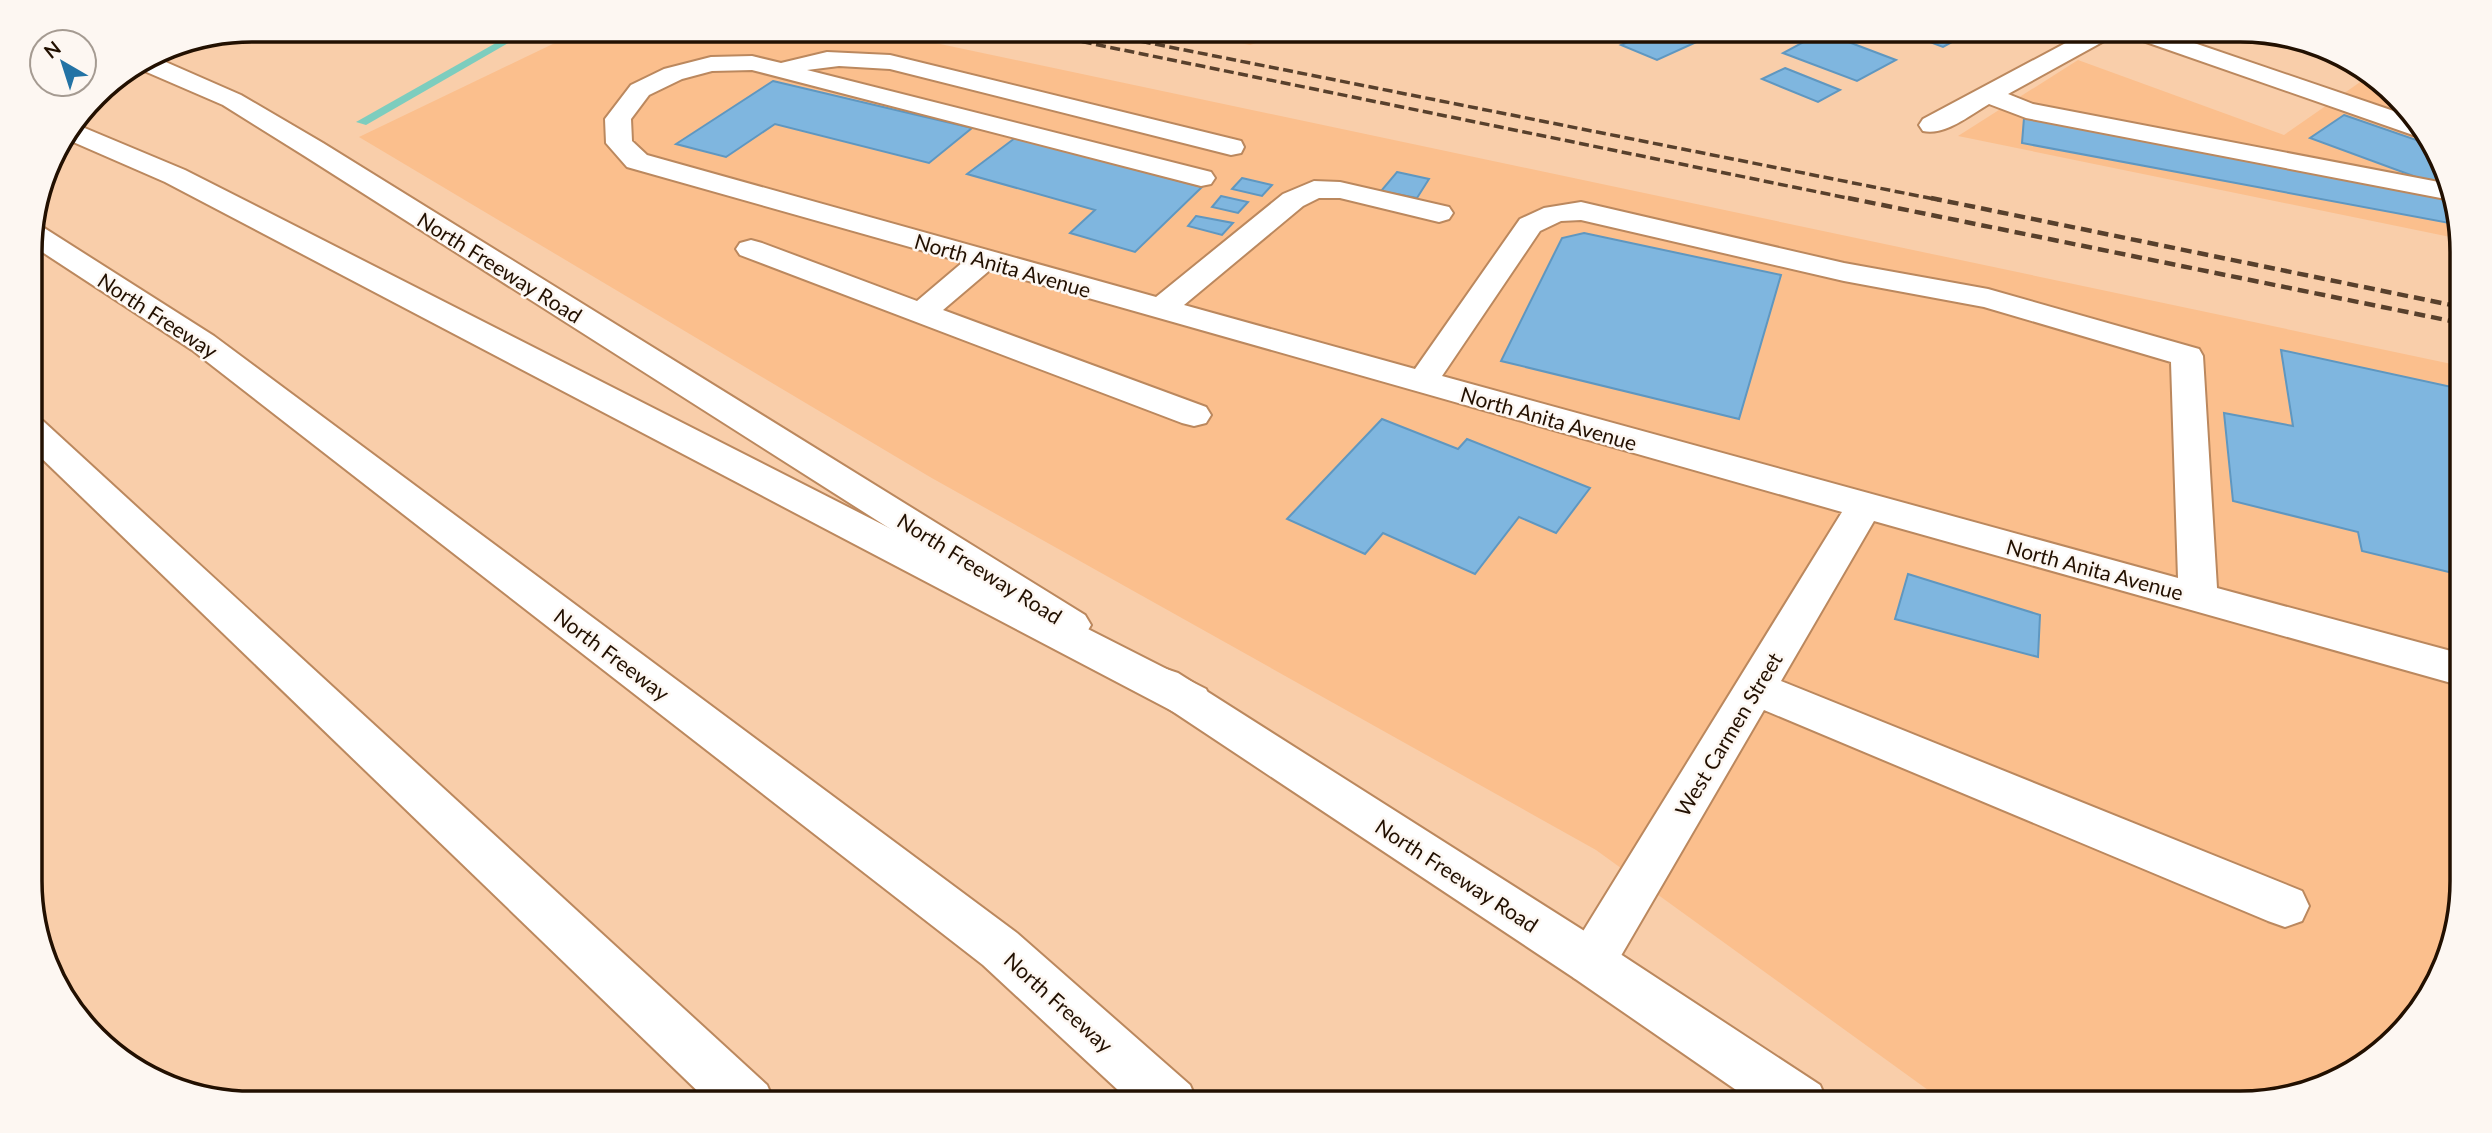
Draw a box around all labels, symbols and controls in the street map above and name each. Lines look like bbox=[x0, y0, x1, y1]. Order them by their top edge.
north arrow bbox=[28, 28, 98, 98]
text: N bbox=[39, 36, 65, 63]
street label: North Freeway Road bbox=[413, 206, 587, 328]
street label: North Anita Avenue bbox=[912, 228, 1094, 302]
street label: North Freeway bbox=[94, 267, 223, 363]
street label: North Anita Avenue bbox=[1458, 381, 1640, 455]
street label: North Freeway Road bbox=[893, 507, 1067, 629]
street label: North Anita Avenue bbox=[2004, 533, 2186, 605]
street label: North Freeway bbox=[550, 603, 675, 705]
street label: West Carmen Street bbox=[1669, 647, 1787, 820]
street label: North Freeway Road bbox=[1371, 813, 1543, 937]
street label: North Freeway bbox=[1000, 947, 1119, 1057]

